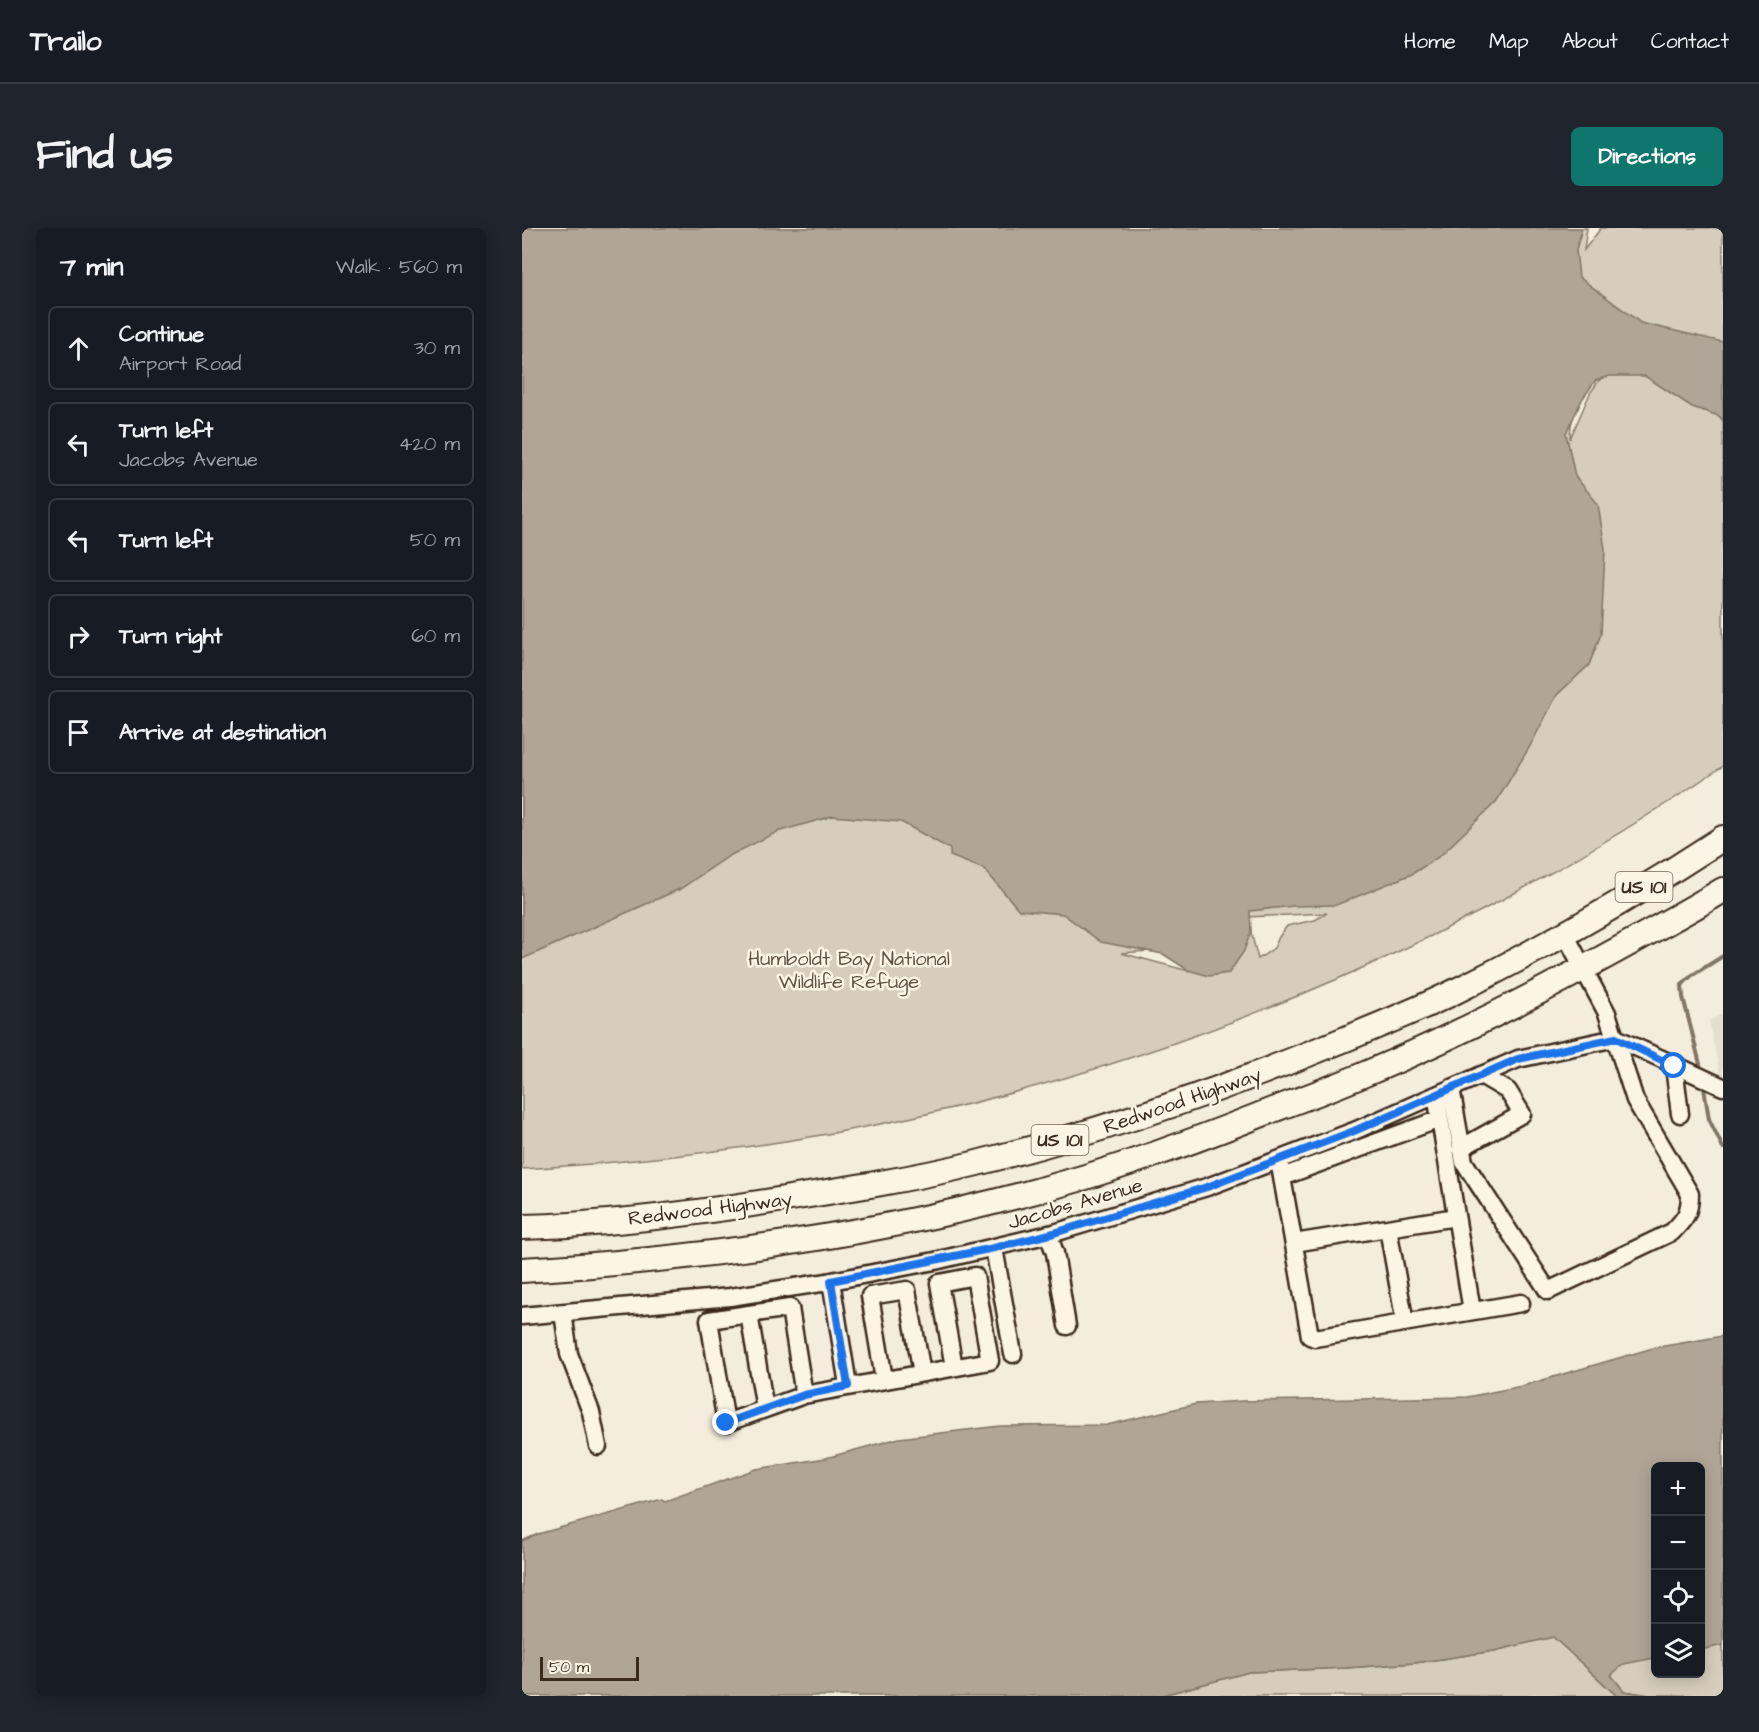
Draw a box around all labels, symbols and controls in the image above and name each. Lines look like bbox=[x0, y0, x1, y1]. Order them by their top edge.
text: Trailo bbox=[30, 22, 102, 61]
text: Home bbox=[1404, 27, 1456, 56]
text: Map bbox=[1489, 27, 1529, 56]
text: About bbox=[1562, 27, 1618, 56]
text: Contact bbox=[1651, 27, 1729, 56]
text: Find us bbox=[36, 127, 173, 185]
button: Directions bbox=[1571, 127, 1723, 186]
text: 7 min bbox=[60, 249, 124, 285]
text: Walk · 560 m bbox=[336, 253, 462, 281]
text: Continue bbox=[119, 319, 204, 350]
icon: ahead bbox=[62, 332, 95, 365]
text: 30 m bbox=[414, 334, 460, 362]
text: Airport Road bbox=[119, 350, 241, 378]
text: Turn left bbox=[119, 415, 213, 446]
icon: left bbox=[62, 428, 95, 461]
text: 420 m bbox=[399, 430, 460, 458]
text: Jacobs Avenue bbox=[119, 446, 258, 474]
icon: left bbox=[62, 524, 95, 557]
text: Turn left bbox=[119, 525, 213, 556]
text: 50 m bbox=[410, 526, 460, 554]
icon: right bbox=[62, 620, 95, 653]
text: Turn right bbox=[119, 621, 222, 652]
text: 60 m bbox=[411, 622, 460, 650]
icon: arrive bbox=[62, 716, 95, 749]
text: Arrive at destination bbox=[119, 717, 326, 748]
road number: US 101 bbox=[1616, 872, 1672, 902]
park label: Humboldt Bay National Wildlife Refuge bbox=[748, 945, 950, 997]
route start bbox=[1660, 1052, 1686, 1078]
street label: Redwood Highway bbox=[1100, 1061, 1265, 1142]
road number: US 101 bbox=[1032, 1125, 1088, 1155]
street label: Jacobs Avenue bbox=[1005, 1171, 1146, 1237]
street label: Redwood Highway bbox=[627, 1185, 794, 1234]
route end bbox=[712, 1409, 738, 1435]
map controls bbox=[1651, 1462, 1705, 1678]
button: + bbox=[1651, 1462, 1705, 1516]
button: − bbox=[1651, 1516, 1705, 1570]
button: locate bbox=[1651, 1570, 1705, 1624]
button: layers bbox=[1651, 1624, 1705, 1678]
scale bar bbox=[540, 1654, 639, 1682]
text: 50 m bbox=[549, 1656, 589, 1678]

